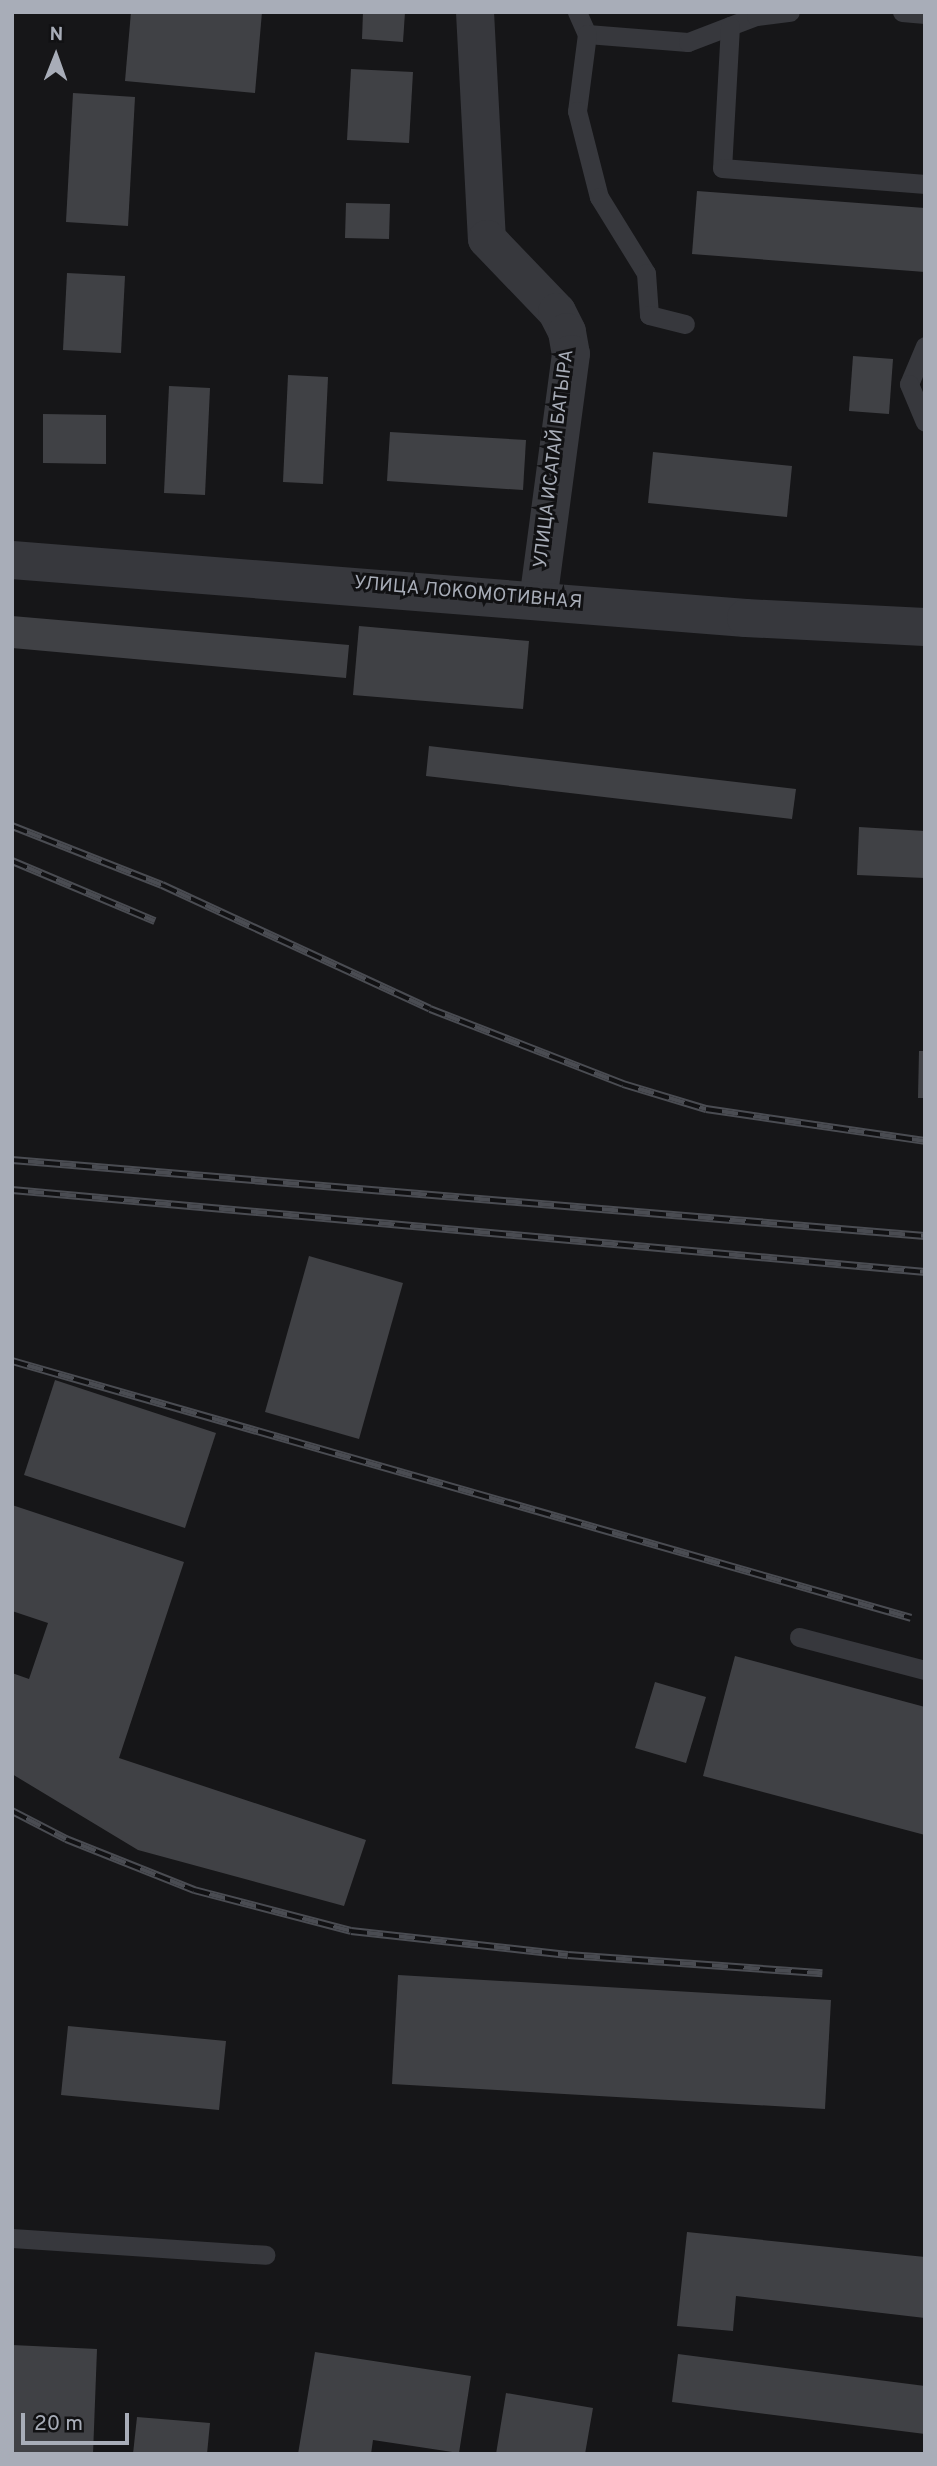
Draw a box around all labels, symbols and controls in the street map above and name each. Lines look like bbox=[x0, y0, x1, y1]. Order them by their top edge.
north arrow bbox=[21, 21, 91, 91]
text: N bbox=[49, 23, 63, 47]
street label: УЛИЦА ИСАТАЙ БАТЫРА bbox=[530, 348, 580, 570]
street label: УЛИЦА ЛОКОМОТИВНАЯ bbox=[353, 573, 583, 615]
scale bar bbox=[24, 2400, 133, 2444]
text: 20 m bbox=[34, 2411, 83, 2438]

